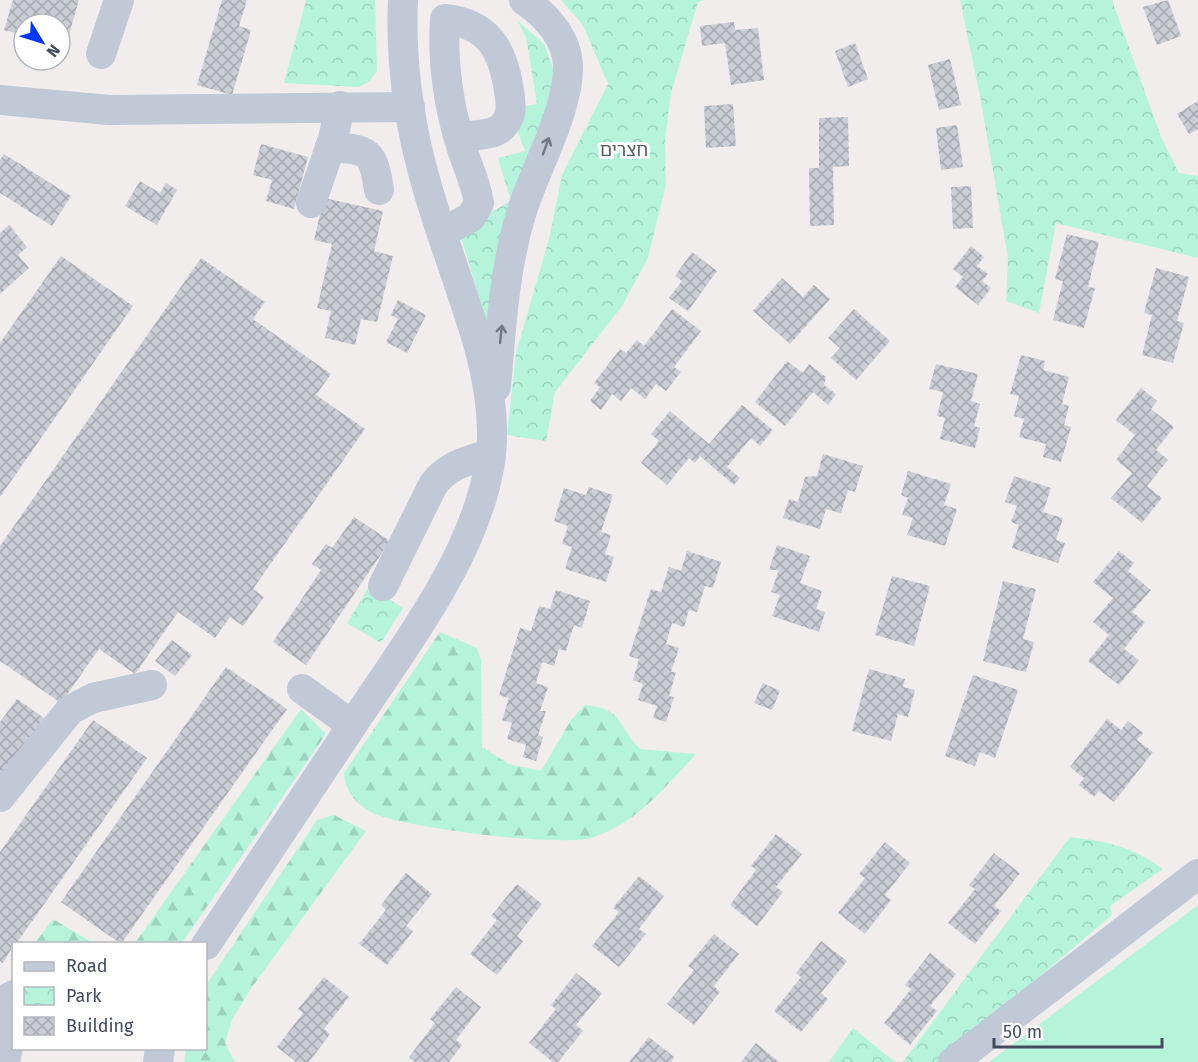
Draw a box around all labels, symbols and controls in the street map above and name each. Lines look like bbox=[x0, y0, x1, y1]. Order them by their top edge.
north arrow bbox=[12, 12, 72, 72]
text: N bbox=[43, 41, 64, 61]
one-way arrow bbox=[541, 137, 552, 156]
district label: חצרים bbox=[600, 139, 648, 161]
one-way arrow bbox=[496, 325, 507, 345]
legend bbox=[12, 942, 207, 1050]
text: Road bbox=[66, 955, 108, 977]
text: Park bbox=[66, 985, 102, 1007]
scale bar bbox=[994, 1011, 1162, 1049]
text: Building bbox=[66, 1015, 134, 1037]
text: 50 m bbox=[1003, 1021, 1042, 1043]

